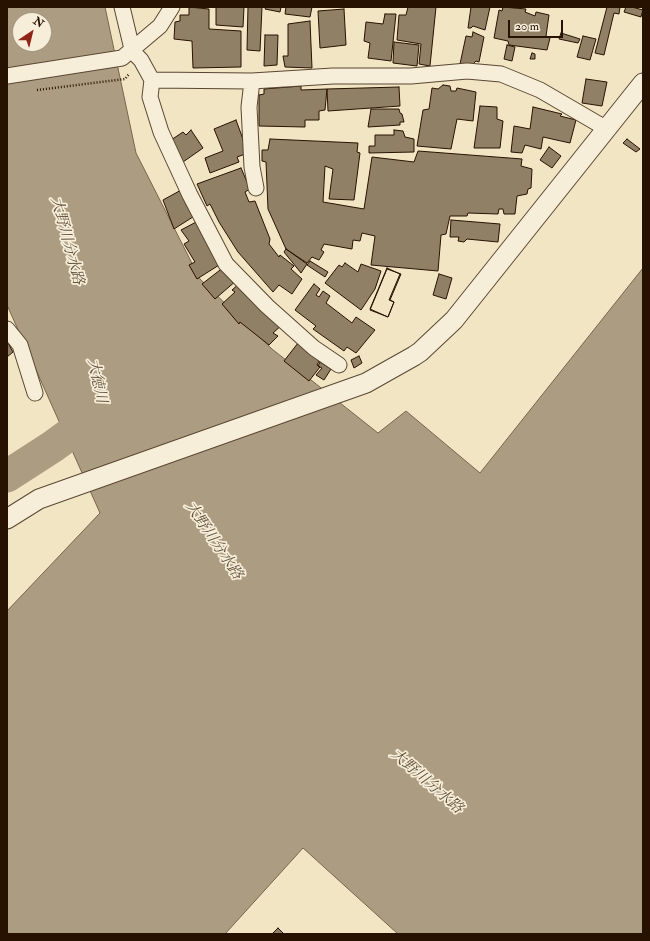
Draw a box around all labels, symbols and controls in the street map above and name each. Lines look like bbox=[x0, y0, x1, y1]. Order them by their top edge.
north arrow bbox=[12, 12, 52, 52]
scale bar bbox=[510, 12, 565, 38]
text: N bbox=[31, 14, 46, 31]
text: 20 m bbox=[515, 19, 539, 34]
water label: 大野川分水路 bbox=[46, 195, 86, 287]
water label: 大徳川 bbox=[83, 357, 109, 405]
water label: 大野川分水路 bbox=[180, 499, 246, 583]
water label: 大野川分水路 bbox=[386, 746, 466, 818]

